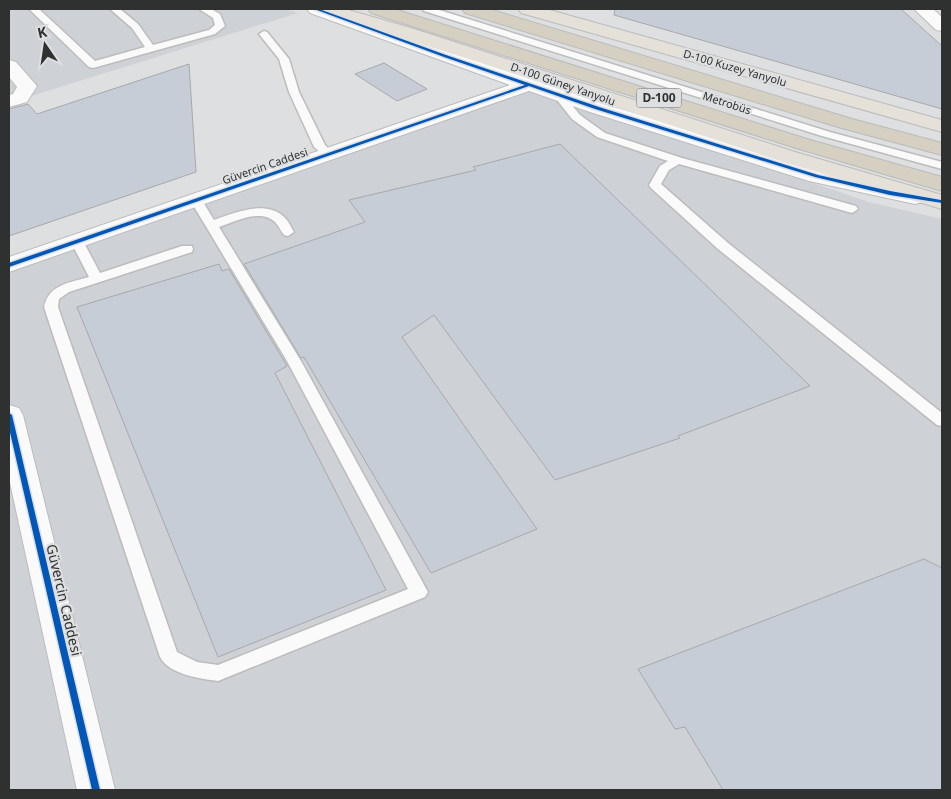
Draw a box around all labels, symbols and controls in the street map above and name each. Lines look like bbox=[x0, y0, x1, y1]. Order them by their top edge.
north arrow bbox=[20, 20, 70, 70]
text: K bbox=[35, 21, 49, 42]
street label: D-100 Kuzey Yanyolu bbox=[682, 46, 789, 89]
street label: D-100 Güney Yanyolu bbox=[509, 59, 618, 109]
street label: Metrobüs bbox=[701, 88, 753, 117]
road number: D-100 bbox=[636, 89, 682, 108]
street label: Güvercin Caddesi bbox=[220, 144, 310, 187]
street label: Güvercin Caddesi bbox=[42, 542, 87, 658]

